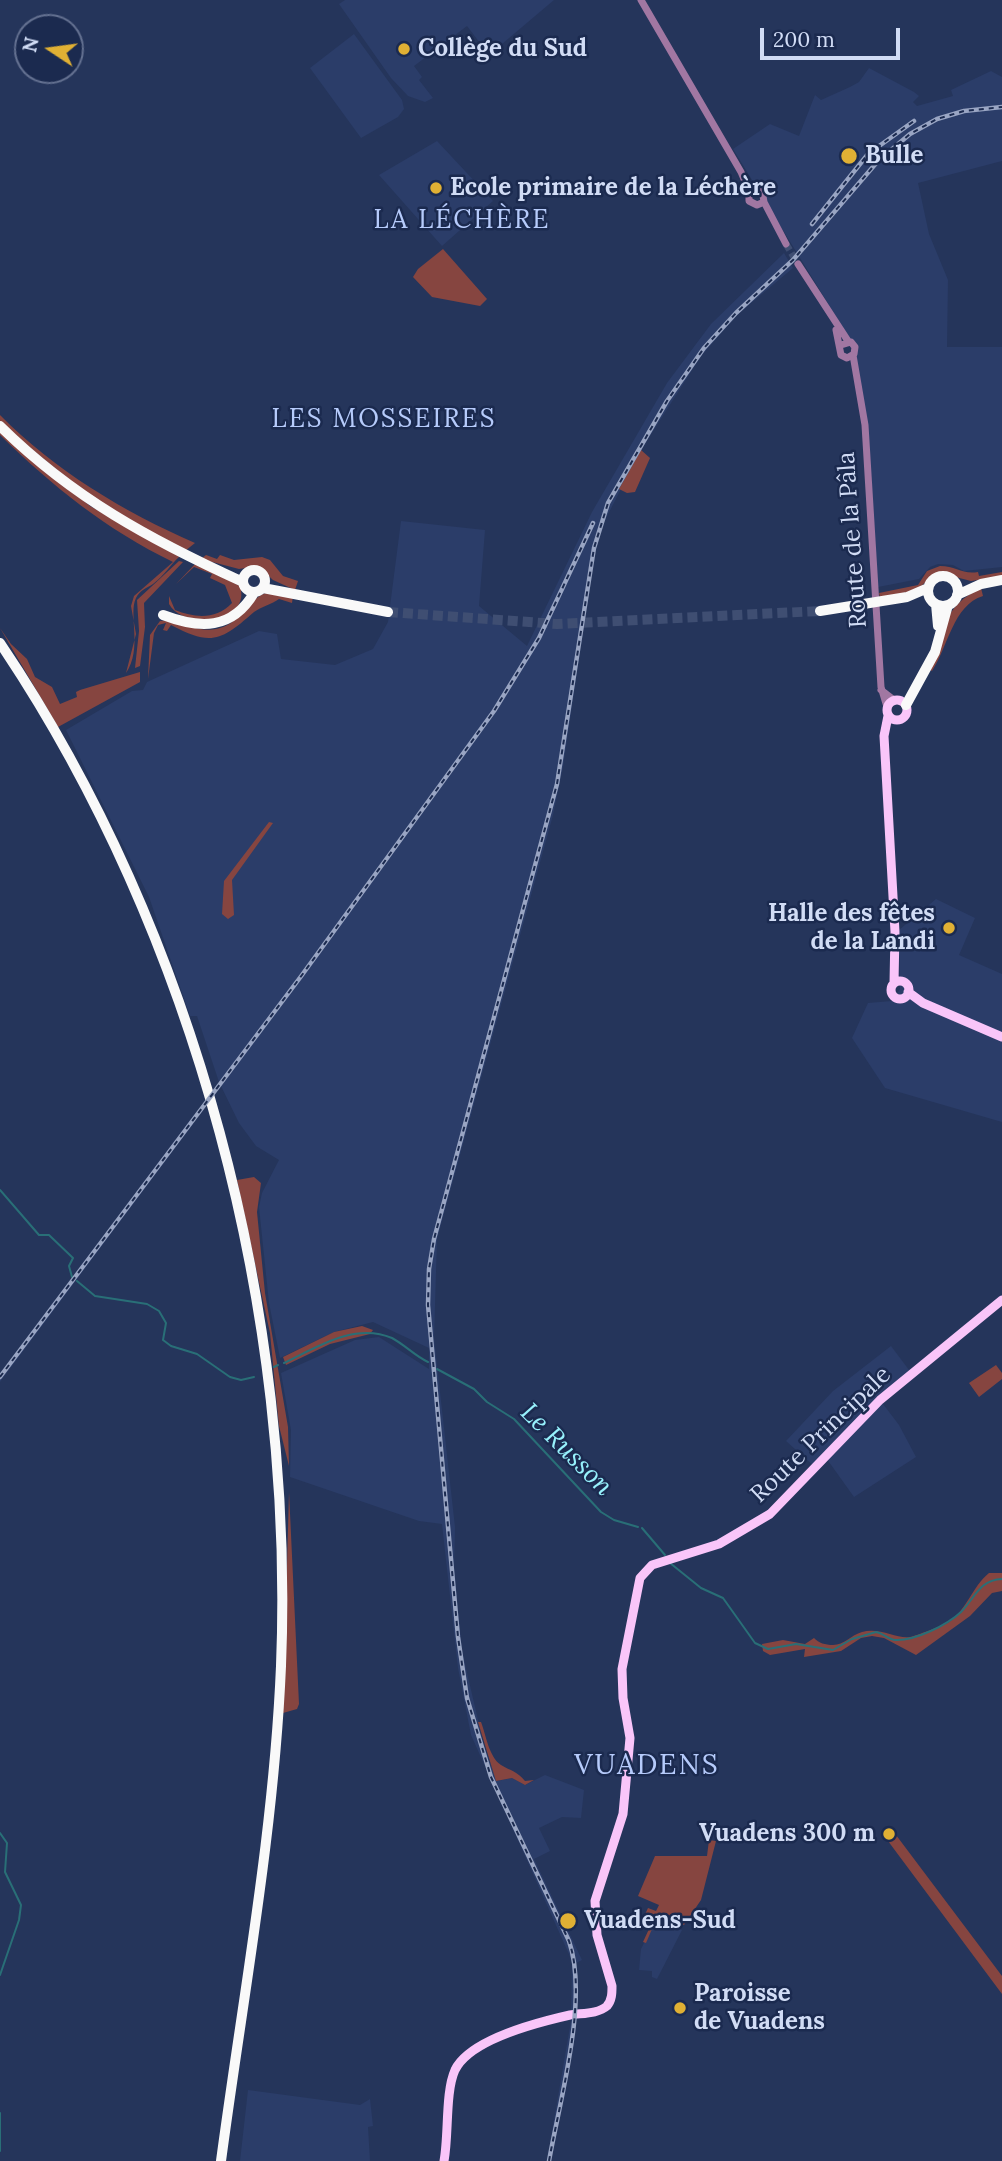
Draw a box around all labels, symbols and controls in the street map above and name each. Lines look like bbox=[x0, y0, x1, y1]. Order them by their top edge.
north arrow bbox=[14, 14, 84, 84]
scale bar bbox=[764, 14, 904, 58]
text: 200 m bbox=[773, 26, 835, 53]
text: N bbox=[17, 35, 44, 55]
place label: Collège du Sud bbox=[418, 35, 587, 63]
marker: Collège du Sud bbox=[396, 41, 412, 57]
place label: Bulle bbox=[865, 142, 923, 170]
marker: Bulle bbox=[839, 146, 859, 166]
place label: Ecole primaire de la Léchère bbox=[450, 174, 776, 202]
marker: Ecole primaire de la Léchère bbox=[428, 180, 444, 196]
district label: LA LÉCHÈRE bbox=[375, 205, 549, 237]
district label: LES MOSSEIRES bbox=[273, 404, 495, 436]
street label: Route de la Pâla bbox=[832, 451, 874, 629]
place label: Halle des fêtes de la Landi bbox=[768, 900, 935, 956]
marker: Halle des fêtes de la Landi bbox=[941, 920, 957, 936]
street label: Route Principale bbox=[745, 1361, 897, 1509]
water label: Le Russon bbox=[513, 1397, 619, 1503]
district label: VUADENS bbox=[575, 1749, 719, 1783]
place label: Vuadens 300 m bbox=[699, 1820, 875, 1848]
marker: Vuadens 300 m bbox=[881, 1826, 897, 1842]
place label: Vuadens-Sud bbox=[584, 1907, 736, 1935]
marker: Vuadens-Sud bbox=[558, 1911, 578, 1931]
place label: Paroisse de Vuadens bbox=[694, 1980, 825, 2036]
marker: Paroisse de Vuadens bbox=[672, 2000, 688, 2016]

